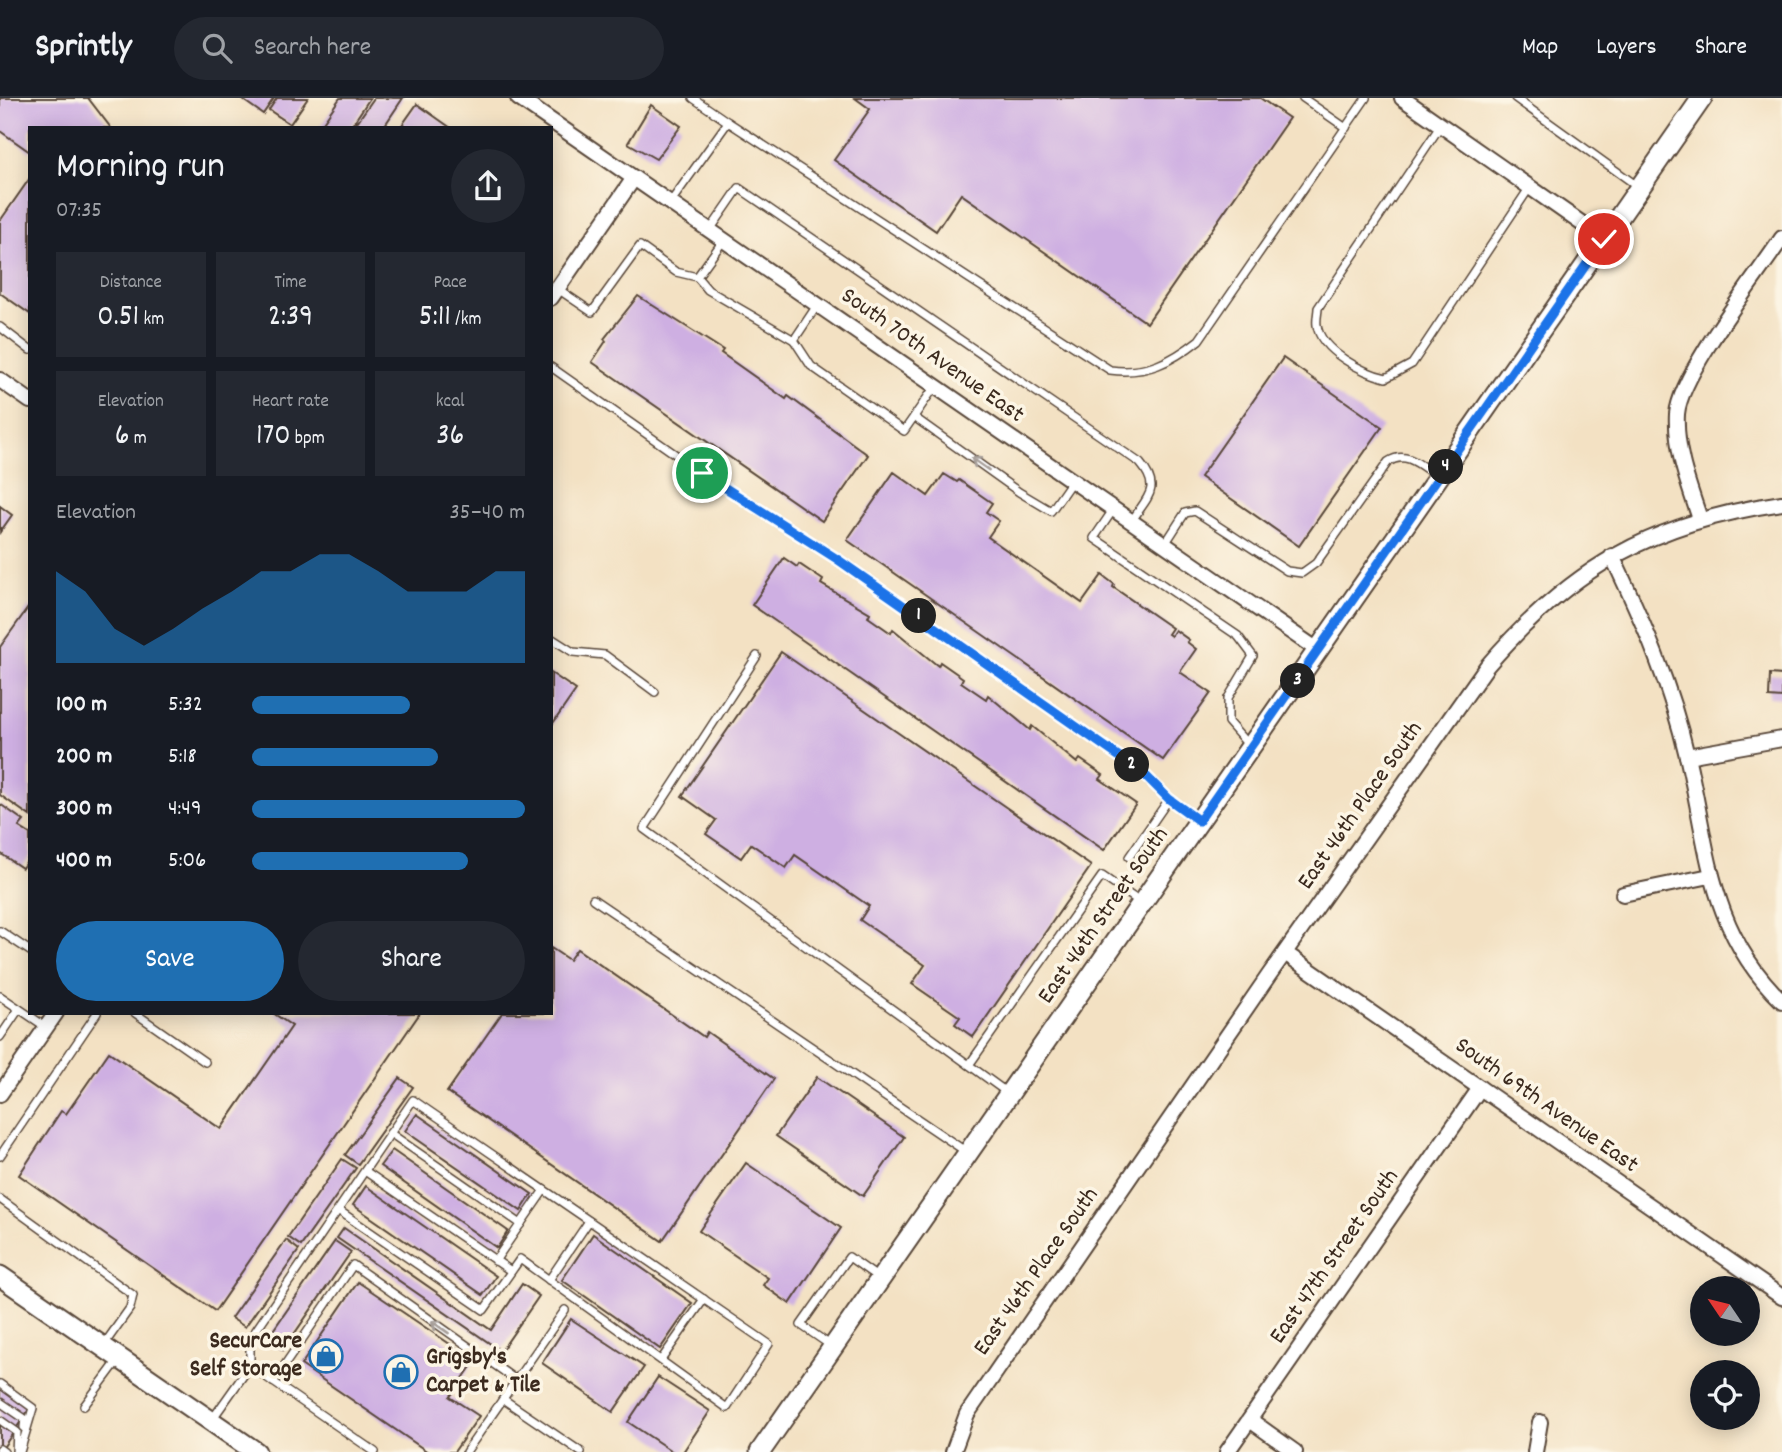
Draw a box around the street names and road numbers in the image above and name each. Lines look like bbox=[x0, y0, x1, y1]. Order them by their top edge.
street label: South 70th Avenue East bbox=[833, 280, 1031, 432]
street label: East 46th Place South bbox=[1290, 715, 1432, 897]
street label: East 46th Street South bbox=[1030, 821, 1178, 1011]
street label: South 69th Avenue East bbox=[1447, 1030, 1645, 1182]
street label: East 47th Street South bbox=[1262, 1163, 1408, 1351]
street label: East 46th Place South bbox=[966, 1181, 1108, 1363]

